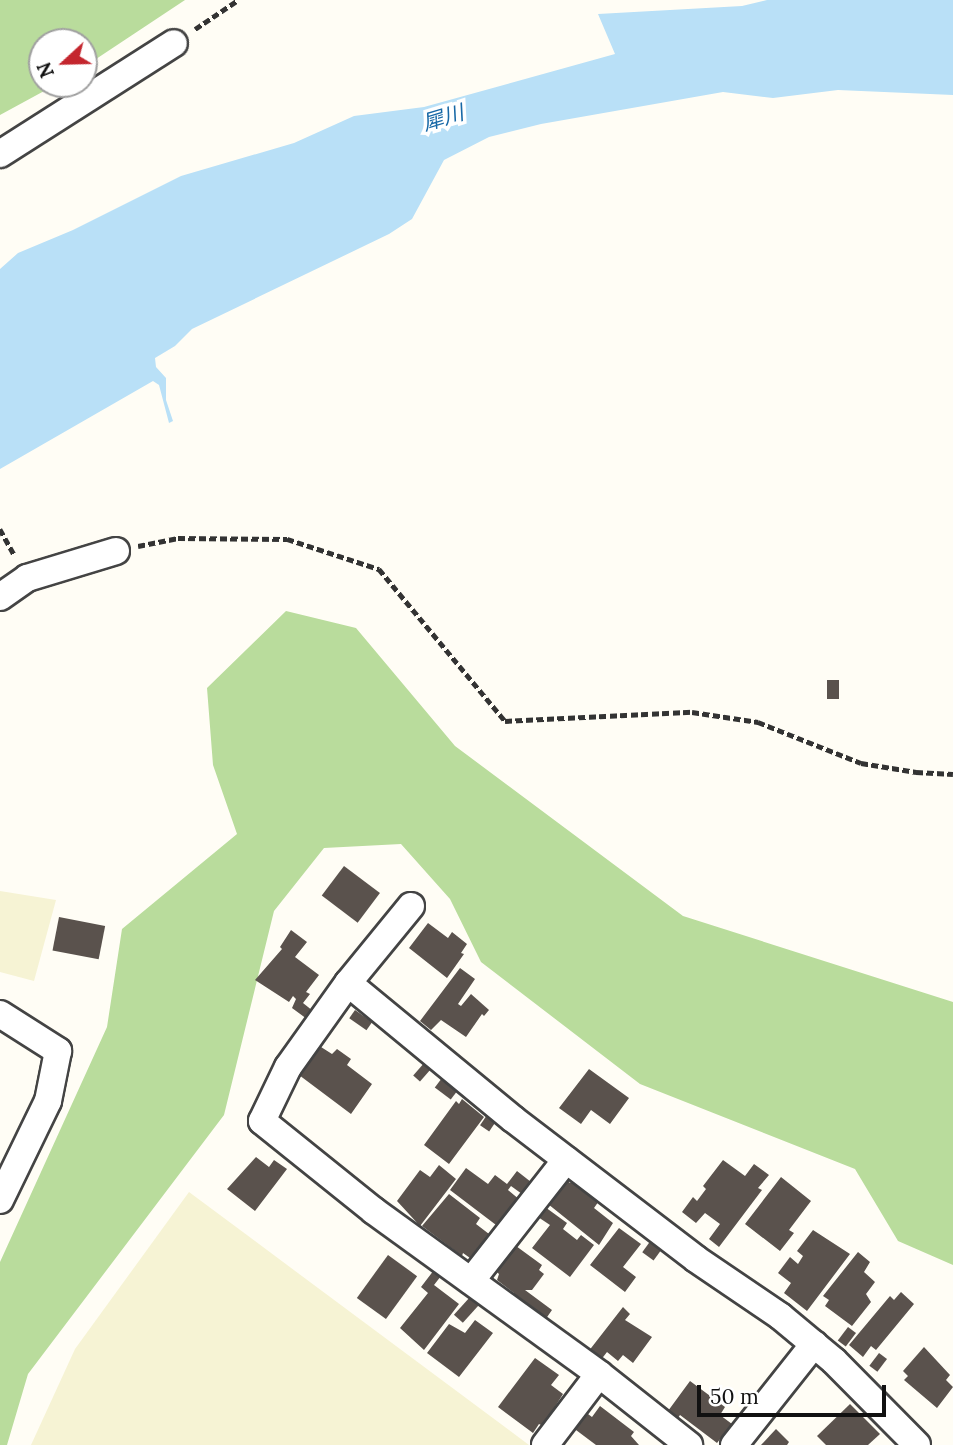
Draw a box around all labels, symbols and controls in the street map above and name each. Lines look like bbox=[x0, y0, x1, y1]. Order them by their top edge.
north arrow bbox=[28, 28, 98, 98]
text: N bbox=[32, 59, 59, 81]
water label: 犀川 bbox=[419, 100, 467, 136]
scale bar bbox=[701, 1372, 890, 1416]
text: 50 m bbox=[710, 1383, 759, 1410]

